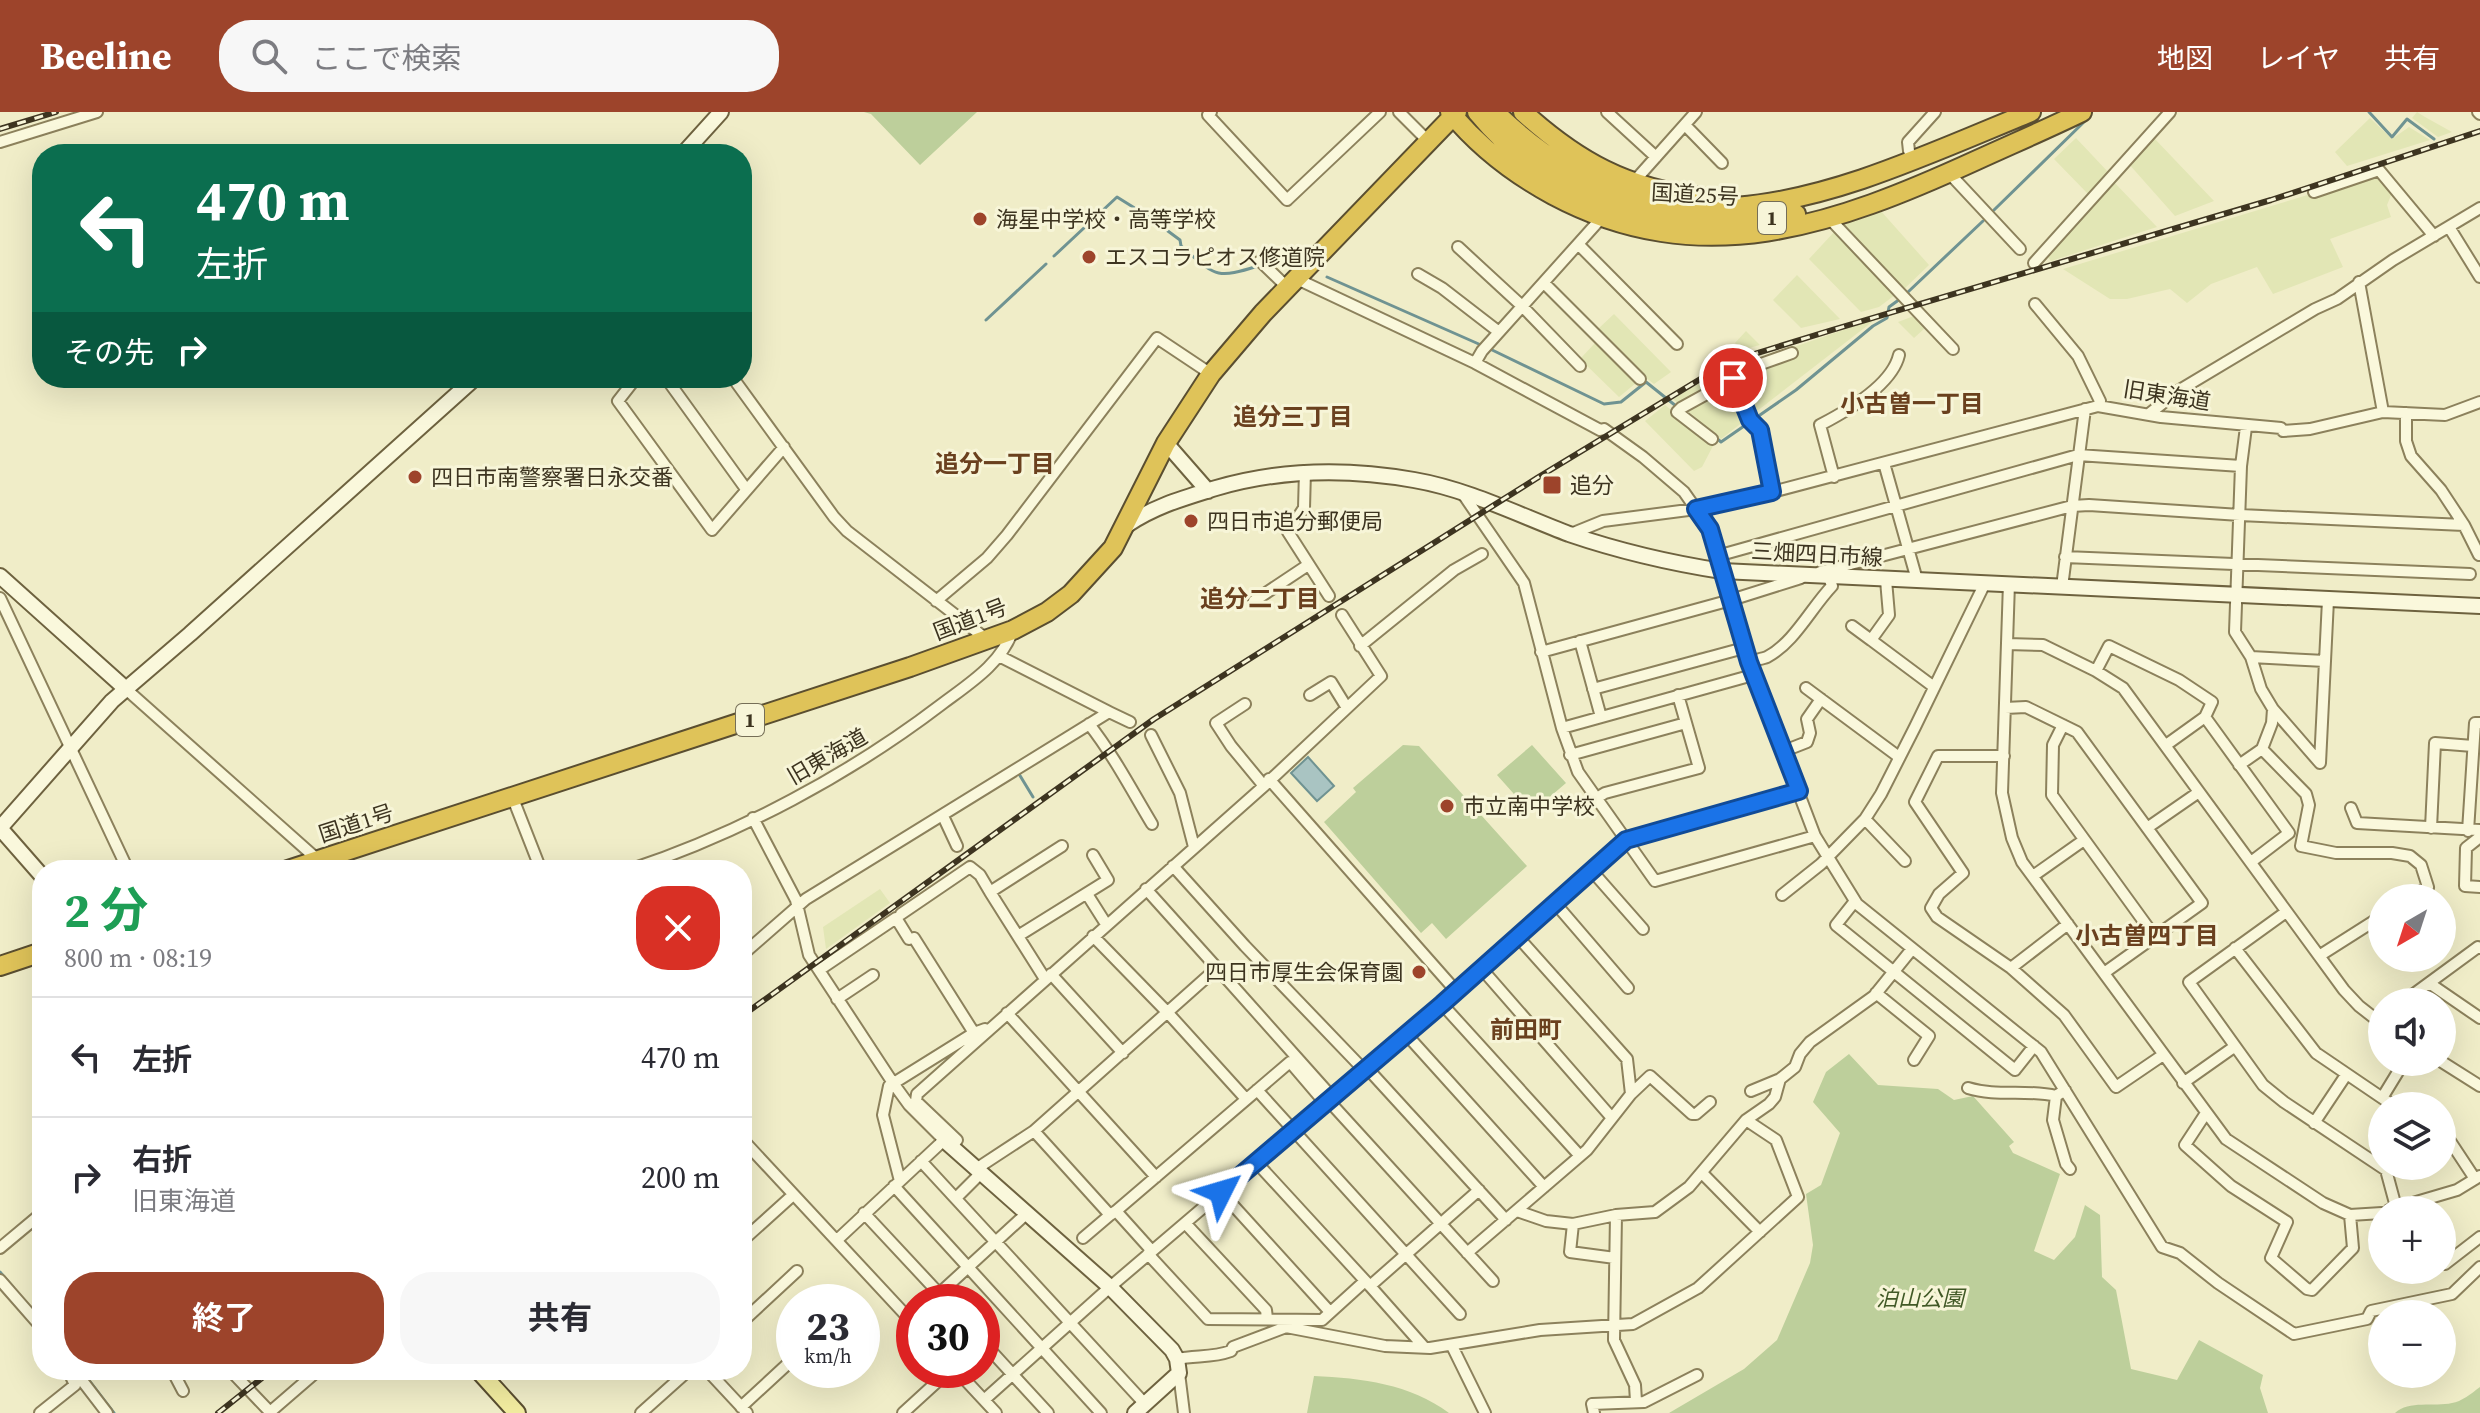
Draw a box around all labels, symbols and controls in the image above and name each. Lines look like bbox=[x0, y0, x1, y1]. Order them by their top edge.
search box bbox=[219, 20, 779, 92]
text: Beeline bbox=[40, 30, 171, 82]
icon: search bbox=[247, 34, 291, 78]
text: ここで検索 bbox=[311, 38, 461, 79]
text: 地図 bbox=[2157, 39, 2213, 77]
text: レイヤ bbox=[2257, 39, 2340, 77]
text: 共有 bbox=[2384, 39, 2440, 77]
text: 470 m bbox=[196, 162, 350, 239]
icon: left bbox=[64, 176, 168, 280]
street label: 国道25号 bbox=[1650, 177, 1740, 211]
road number: 1 bbox=[1758, 202, 1786, 234]
place label: 海星中学校・高等学校 bbox=[996, 204, 1216, 234]
marker: 海星中学校・高等学校 bbox=[971, 210, 989, 228]
text: 左折 bbox=[196, 240, 268, 289]
place label: エスコラピオス修道院 bbox=[1105, 242, 1325, 272]
marker: エスコラピオス修道院 bbox=[1080, 248, 1098, 266]
icon: right bbox=[170, 328, 214, 372]
text: その先 bbox=[64, 332, 154, 373]
pin bbox=[1699, 344, 1767, 412]
icon: arrive bbox=[1711, 356, 1755, 400]
street label: 旧東海道 bbox=[2121, 373, 2213, 417]
district label: 小古曽一丁目 bbox=[1840, 387, 1984, 420]
district label: 追分三丁目 bbox=[1233, 400, 1353, 433]
district label: 追分一丁目 bbox=[935, 447, 1055, 480]
place label: 四日市南警察署日永交番 bbox=[431, 462, 673, 492]
marker: 四日市南警察署日永交番 bbox=[406, 468, 424, 486]
place label: 追分 bbox=[1570, 470, 1614, 500]
marker: 追分 bbox=[1541, 474, 1563, 496]
place label: 四日市追分郵便局 bbox=[1207, 506, 1383, 536]
marker: 四日市追分郵便局 bbox=[1182, 512, 1200, 530]
street label: 三畑四日市線 bbox=[1750, 536, 1884, 572]
district label: 追分二丁目 bbox=[1200, 582, 1320, 615]
street label: 国道1号 bbox=[929, 591, 1011, 647]
road number: 1 bbox=[736, 704, 764, 736]
street label: 旧東海道 bbox=[781, 721, 873, 791]
place label: 市立南中学校 bbox=[1463, 791, 1595, 821]
street label: 国道1号 bbox=[315, 797, 397, 849]
marker: 市立南中学校 bbox=[1438, 797, 1456, 815]
text: 2 分 bbox=[64, 877, 148, 943]
north arrow bbox=[2368, 884, 2456, 972]
map controls bbox=[2368, 884, 2456, 1388]
button: close bbox=[636, 886, 720, 970]
district label: 小古曽四丁目 bbox=[2075, 919, 2219, 952]
text: 800 m · 08:19 bbox=[64, 940, 212, 976]
place label: 四日市厚生会保育園 bbox=[1205, 957, 1403, 987]
marker: 四日市厚生会保育園 bbox=[1410, 963, 1428, 981]
button: sound bbox=[2368, 988, 2456, 1076]
district label: 前田町 bbox=[1490, 1013, 1562, 1046]
icon: left bbox=[64, 1035, 108, 1079]
text: 470 m bbox=[641, 1037, 720, 1078]
text: 左折 bbox=[132, 1039, 192, 1080]
button: layers bbox=[2368, 1092, 2456, 1180]
text: 右折 bbox=[132, 1139, 192, 1180]
position arrow bbox=[1179, 1150, 1263, 1234]
icon: right bbox=[64, 1155, 108, 1199]
text: 200 m bbox=[641, 1157, 720, 1198]
text: 旧東海道 bbox=[132, 1183, 236, 1219]
button: + bbox=[2368, 1196, 2456, 1284]
button: 終了 bbox=[64, 1272, 384, 1364]
button: 共有 bbox=[400, 1272, 720, 1364]
park label: 泊山公園 bbox=[1876, 1283, 1967, 1313]
speed limit sign: 30 bbox=[896, 1284, 1000, 1388]
text: 23 bbox=[806, 1299, 850, 1353]
button: − bbox=[2368, 1300, 2456, 1388]
text: km/h bbox=[804, 1342, 852, 1370]

